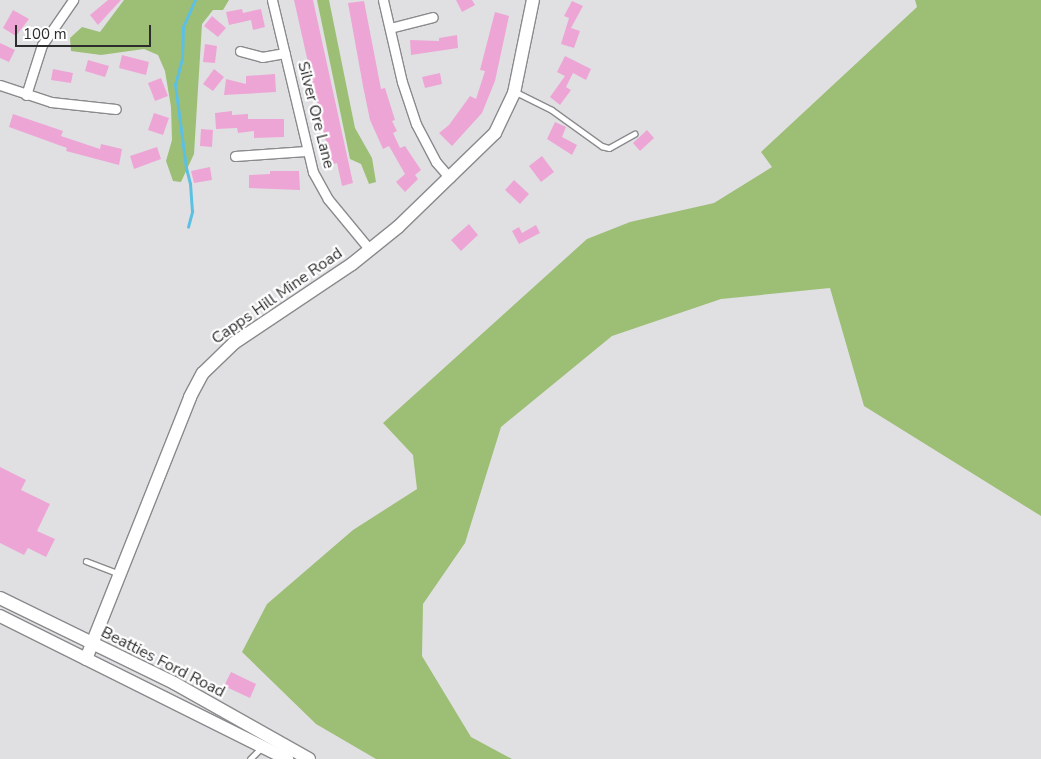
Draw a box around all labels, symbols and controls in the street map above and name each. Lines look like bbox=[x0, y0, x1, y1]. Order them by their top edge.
scale bar bbox=[18, 15, 154, 47]
text: 100 m bbox=[23, 24, 67, 44]
street label: Silver Ore Lane bbox=[293, 59, 339, 171]
street label: Capps Hill Mine Road bbox=[208, 244, 346, 348]
street label: Beatties Ford Road bbox=[98, 622, 228, 702]

